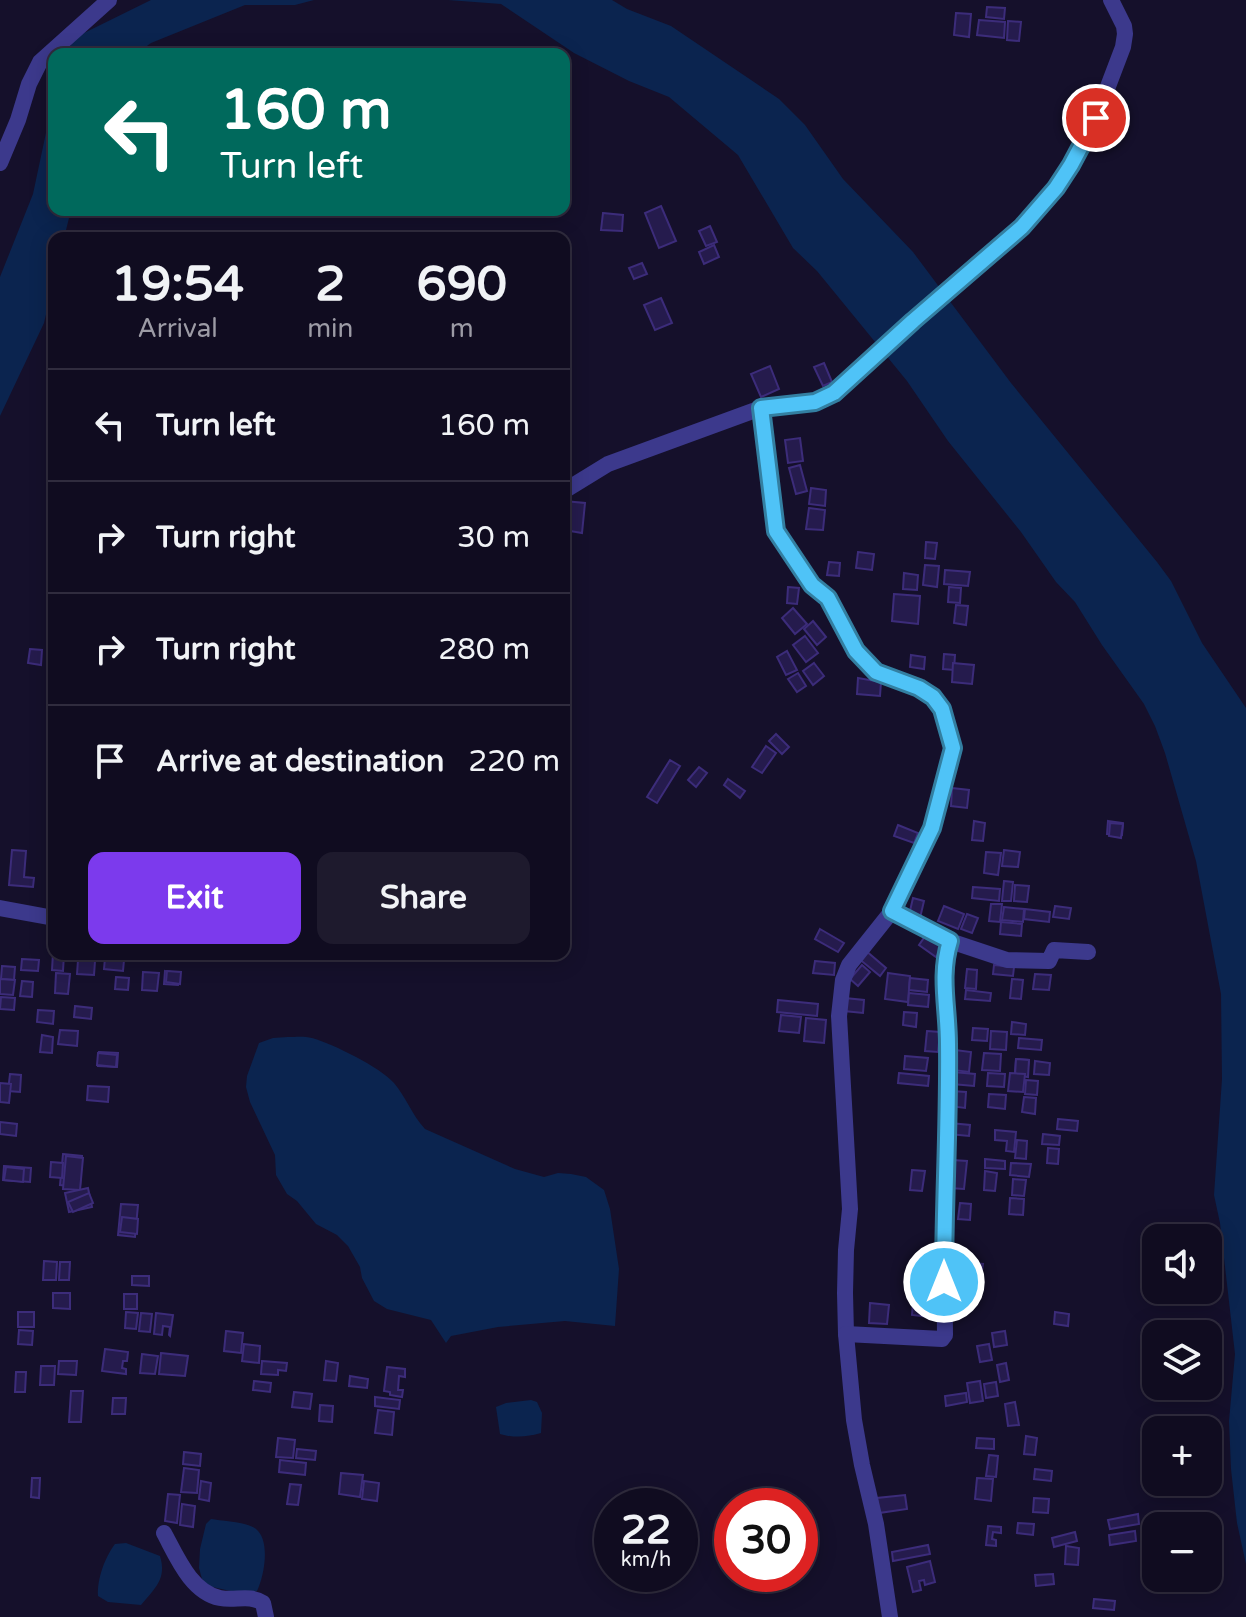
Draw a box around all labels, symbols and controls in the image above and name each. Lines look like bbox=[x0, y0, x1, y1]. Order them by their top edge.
text: 160 m bbox=[220, 77, 391, 144]
icon: left bbox=[88, 80, 192, 184]
pin bbox=[1062, 84, 1130, 152]
icon: arrive bbox=[1074, 96, 1118, 140]
text: Turn left bbox=[220, 145, 363, 188]
text: 19:54 bbox=[111, 256, 244, 314]
text: 2 bbox=[315, 256, 345, 314]
text: 690 bbox=[416, 256, 507, 314]
text: Arrival bbox=[137, 313, 218, 344]
text: min bbox=[307, 313, 353, 344]
text: m bbox=[450, 313, 474, 344]
icon: left bbox=[88, 403, 132, 447]
text: Turn left bbox=[156, 407, 275, 444]
text: 160 m bbox=[438, 407, 530, 444]
icon: right bbox=[88, 515, 132, 559]
text: Turn right bbox=[156, 519, 296, 556]
text: 30 m bbox=[457, 519, 530, 556]
icon: right bbox=[88, 627, 132, 671]
text: Turn right bbox=[156, 631, 296, 668]
text: 280 m bbox=[438, 631, 530, 668]
icon: arrive bbox=[88, 739, 132, 783]
text: Arrive at destination bbox=[156, 743, 444, 780]
text: 220 m bbox=[468, 743, 560, 780]
button: Exit bbox=[88, 852, 301, 944]
button: Share bbox=[317, 852, 530, 944]
map controls bbox=[1142, 1224, 1222, 1592]
button: sound bbox=[1142, 1224, 1222, 1304]
position arrow bbox=[902, 1240, 986, 1324]
button: layers bbox=[1142, 1320, 1222, 1400]
button: + bbox=[1142, 1416, 1222, 1496]
speed limit sign: 30 bbox=[714, 1488, 818, 1592]
text: 22 bbox=[621, 1506, 671, 1554]
button: − bbox=[1142, 1512, 1222, 1592]
text: km/h bbox=[621, 1548, 671, 1572]

